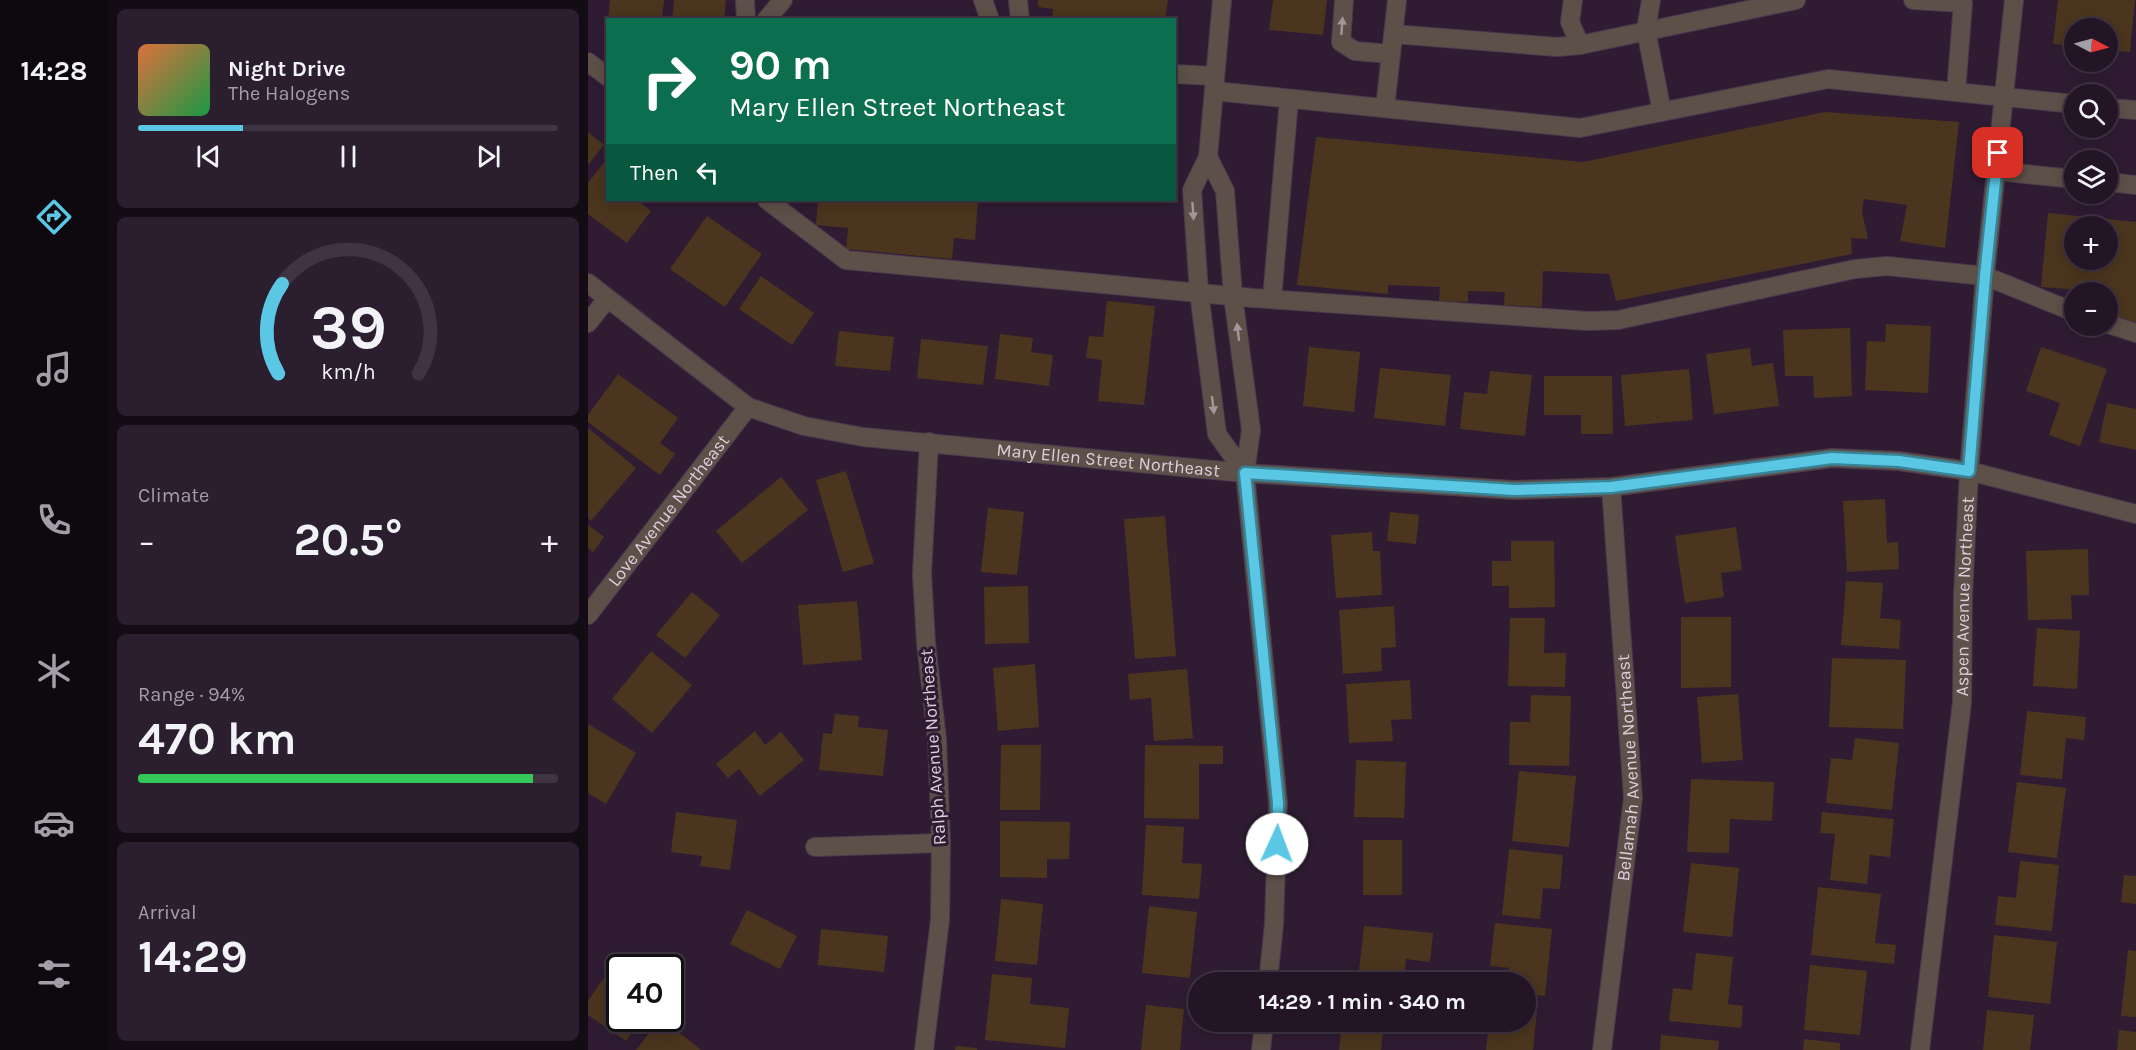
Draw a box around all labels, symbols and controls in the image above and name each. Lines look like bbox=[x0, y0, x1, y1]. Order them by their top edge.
one-way arrow bbox=[1337, 17, 1347, 36]
north arrow bbox=[2064, 18, 2118, 72]
map controls bbox=[2064, 18, 2118, 336]
text: 90 m bbox=[729, 40, 832, 90]
icon: right bbox=[630, 42, 708, 120]
text: 14:28 bbox=[21, 55, 87, 87]
text: Night Drive bbox=[228, 56, 346, 82]
text: The Halogens bbox=[228, 82, 350, 105]
button: search bbox=[2064, 84, 2118, 138]
text: Mary Ellen Street Northeast bbox=[729, 91, 1065, 123]
pin bbox=[1972, 127, 2023, 178]
icon: arrive bbox=[1981, 136, 2014, 169]
icon: previous bbox=[192, 140, 225, 173]
icon: pause bbox=[332, 140, 365, 173]
icon: next bbox=[472, 140, 505, 173]
button: layers bbox=[2064, 150, 2118, 204]
icon: left bbox=[691, 156, 724, 189]
text: Then bbox=[630, 160, 679, 186]
icon: directions bbox=[33, 196, 75, 238]
one-way arrow bbox=[1188, 202, 1198, 221]
button: + bbox=[2064, 216, 2118, 270]
button: − bbox=[2064, 282, 2118, 336]
text: 39 bbox=[310, 291, 386, 364]
one-way arrow bbox=[1233, 322, 1243, 341]
icon: music bbox=[33, 348, 75, 390]
text: km/h bbox=[321, 359, 375, 384]
one-way arrow bbox=[1208, 396, 1218, 415]
street label: Love Avenue Northeast bbox=[603, 430, 734, 591]
street label: Mary Ellen Street Northeast bbox=[996, 439, 1221, 482]
text: Climate bbox=[138, 484, 209, 507]
street label: Aspen Avenue Northeast bbox=[1951, 496, 1979, 697]
icon: phone bbox=[33, 499, 75, 541]
text: 20.5° bbox=[293, 514, 403, 566]
text: − bbox=[138, 522, 155, 560]
text: + bbox=[541, 522, 558, 560]
street label: Ralph Avenue Northeast bbox=[915, 648, 951, 846]
icon: climate bbox=[33, 650, 75, 692]
street label: Bellamah Avenue Northeast bbox=[1612, 653, 1644, 882]
text: Range · 94% bbox=[138, 683, 245, 706]
text: 470 km bbox=[138, 713, 296, 765]
icon: car bbox=[33, 802, 75, 844]
position arrow bbox=[1245, 812, 1309, 876]
text: Arrival bbox=[138, 901, 197, 924]
text: 14:29 bbox=[138, 931, 248, 983]
icon: filters bbox=[33, 953, 75, 995]
speed limit sign: 40 bbox=[606, 954, 684, 1032]
text: 14:29 · 1 min · 340 m bbox=[1258, 989, 1466, 1015]

